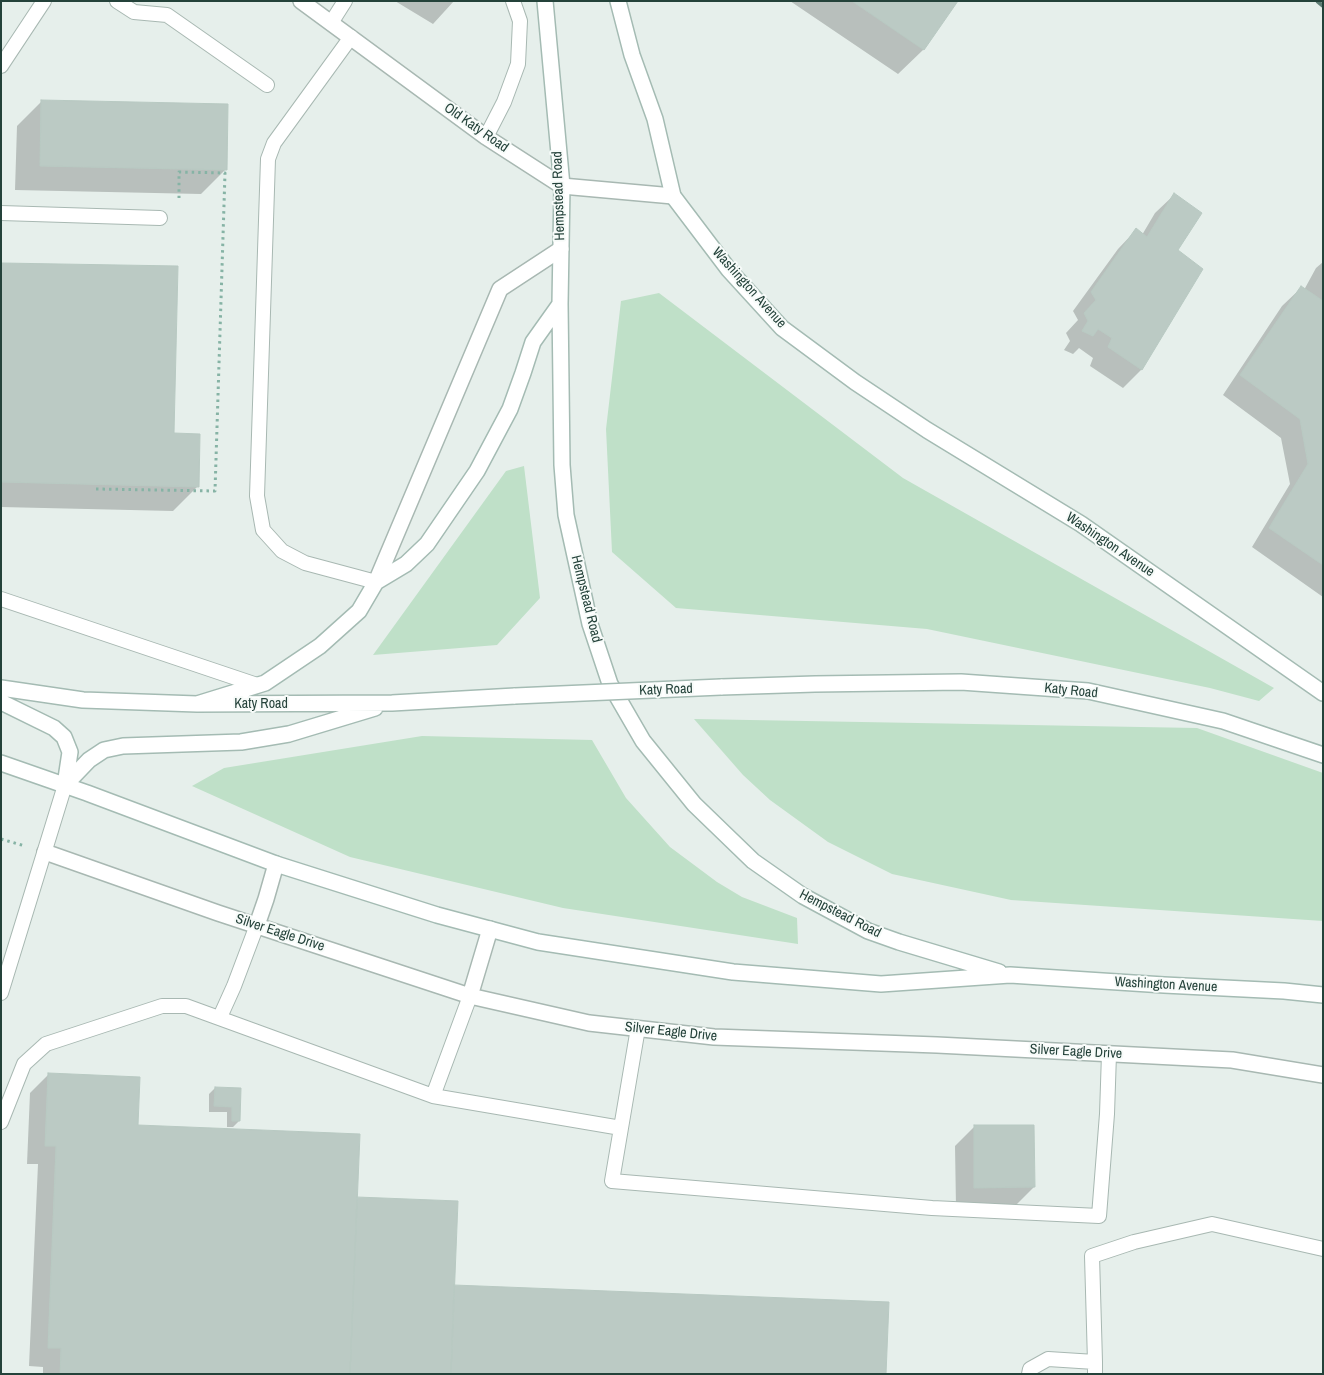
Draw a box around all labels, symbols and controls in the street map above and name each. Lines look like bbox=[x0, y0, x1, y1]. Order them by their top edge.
street label: Old Katy Road bbox=[441, 100, 511, 156]
street label: Hempstead Road bbox=[549, 151, 569, 241]
street label: Washington Avenue bbox=[708, 244, 790, 332]
street label: Washington Avenue bbox=[1063, 509, 1157, 581]
street label: Hempstead Road bbox=[567, 554, 605, 644]
street label: Katy Road bbox=[1043, 680, 1099, 702]
street label: Katy Road bbox=[639, 681, 693, 699]
street label: Katy Road bbox=[234, 696, 288, 712]
street label: Hempstead Road bbox=[796, 886, 884, 942]
street label: Silver Eagle Drive bbox=[233, 911, 327, 955]
street label: Washington Avenue bbox=[1114, 974, 1218, 996]
street label: Silver Eagle Drive bbox=[624, 1019, 718, 1045]
street label: Silver Eagle Drive bbox=[1029, 1041, 1123, 1063]

